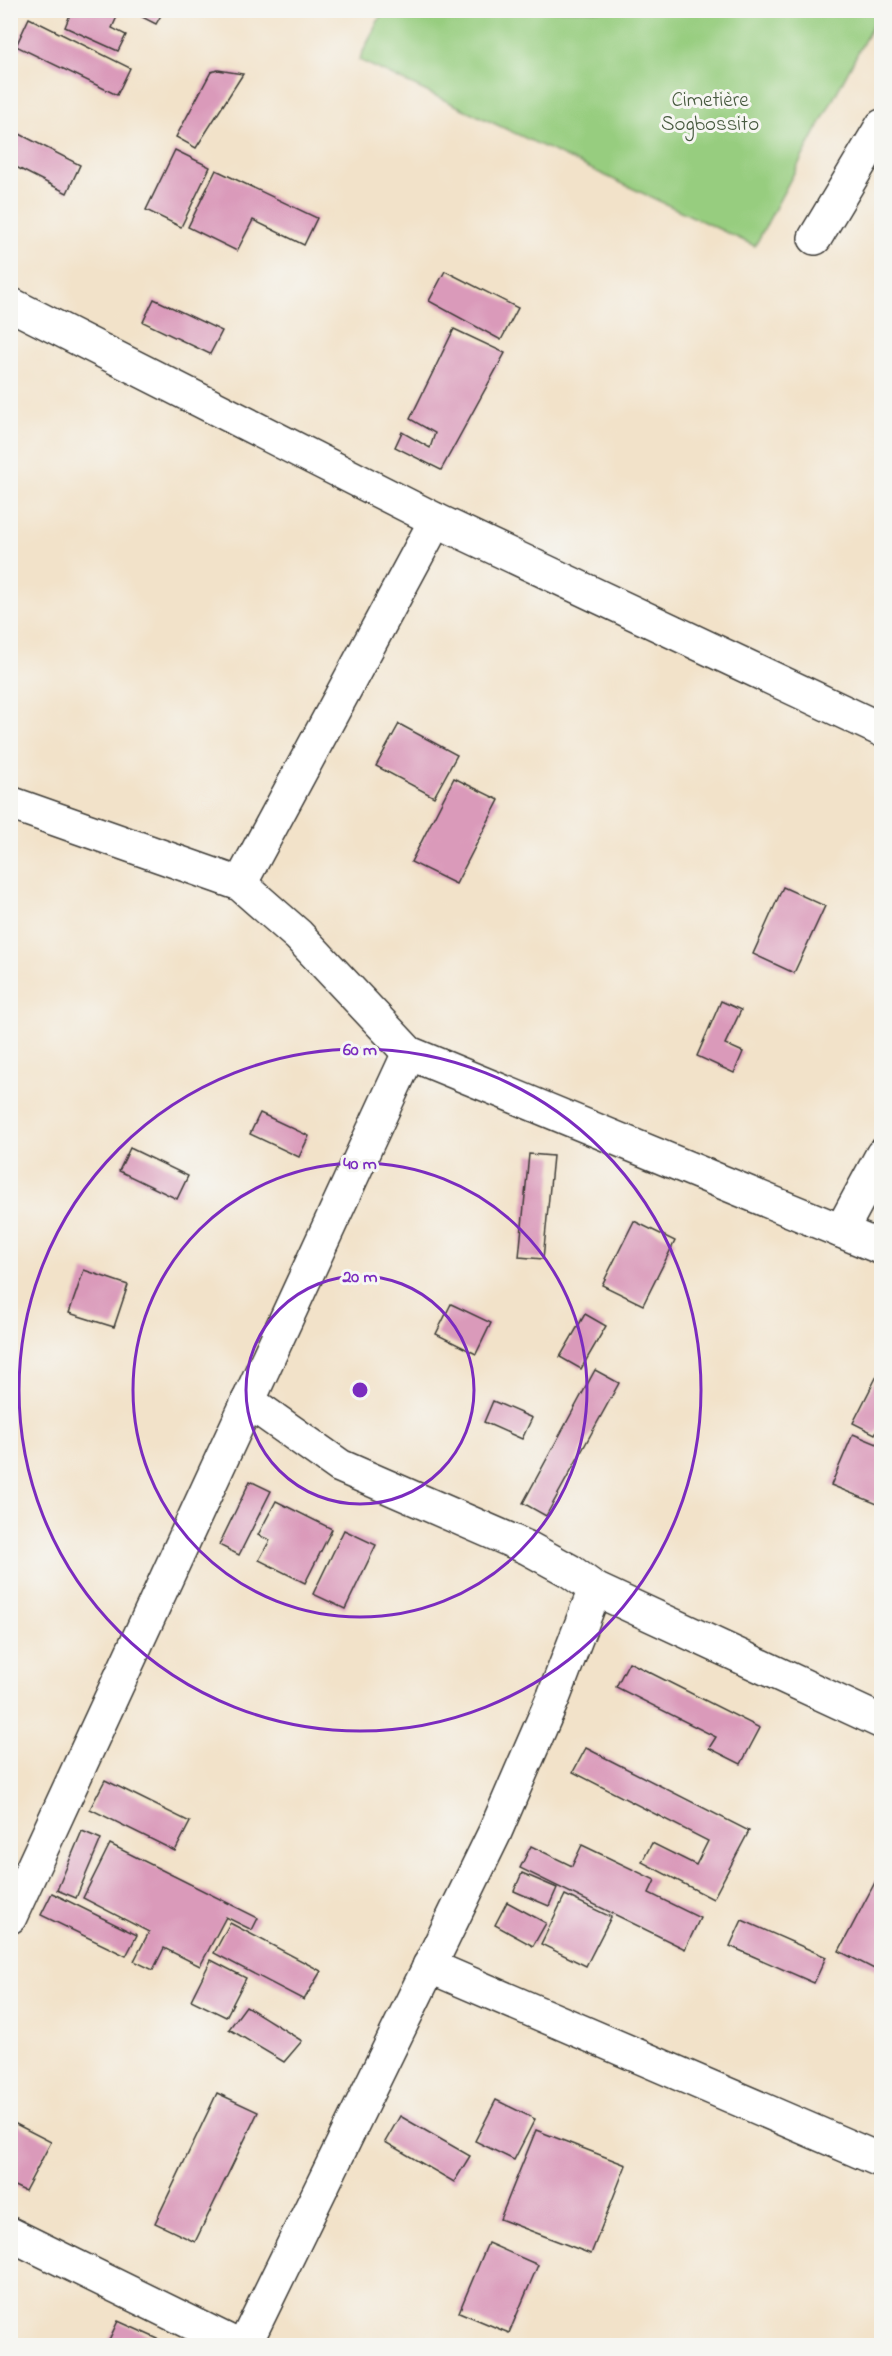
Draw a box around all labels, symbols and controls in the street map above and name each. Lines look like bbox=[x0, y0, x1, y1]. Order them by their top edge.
park label: Cimetière Sogbossito bbox=[661, 86, 759, 142]
text: 60 m bbox=[343, 1038, 377, 1064]
text: 40 m bbox=[343, 1152, 377, 1178]
text: 20 m bbox=[341, 1265, 378, 1291]
centre of rings bbox=[350, 1380, 370, 1400]

